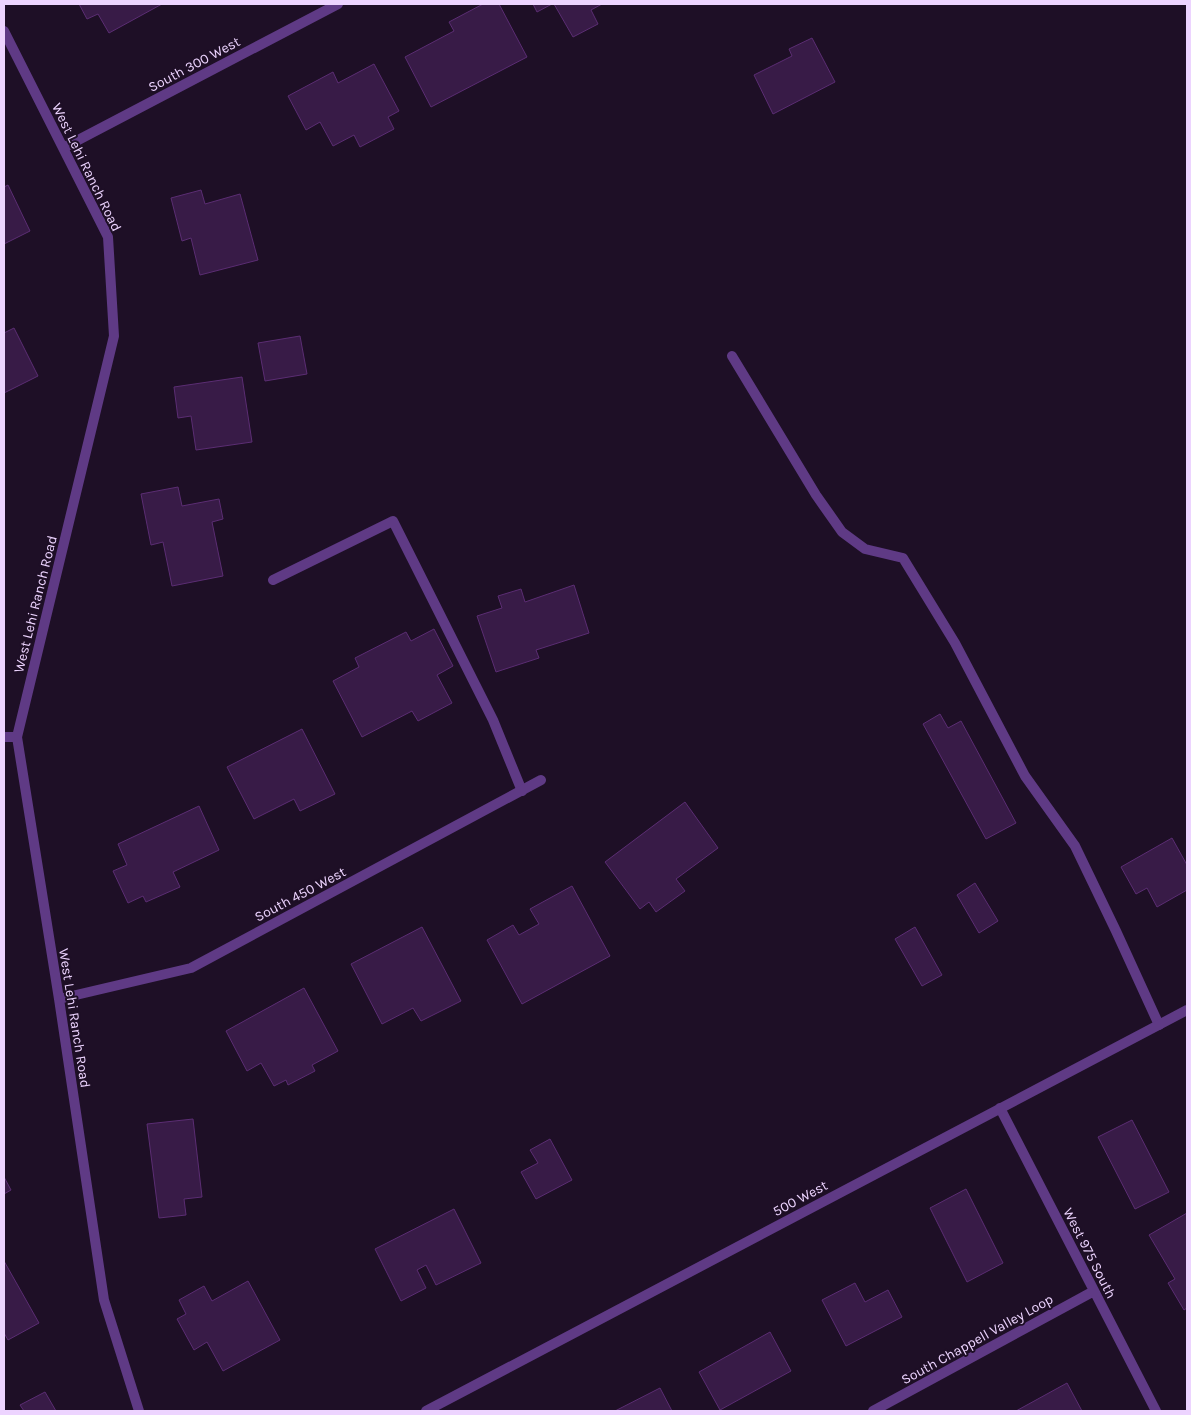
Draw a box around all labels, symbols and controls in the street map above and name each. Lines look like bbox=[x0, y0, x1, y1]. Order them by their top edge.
street label: South 300 West bbox=[145, 33, 243, 96]
street label: West Lehi Ranch Road bbox=[48, 100, 125, 234]
street label: West Lehi Ranch Road bbox=[10, 534, 61, 675]
street label: South 450 West bbox=[252, 863, 349, 926]
street label: West Lehi Ranch Road bbox=[55, 947, 94, 1089]
street label: 500 West bbox=[770, 1177, 831, 1220]
street label: West 975 South bbox=[1059, 1205, 1120, 1301]
street label: South Chappell Valley Loop bbox=[898, 1291, 1056, 1388]

